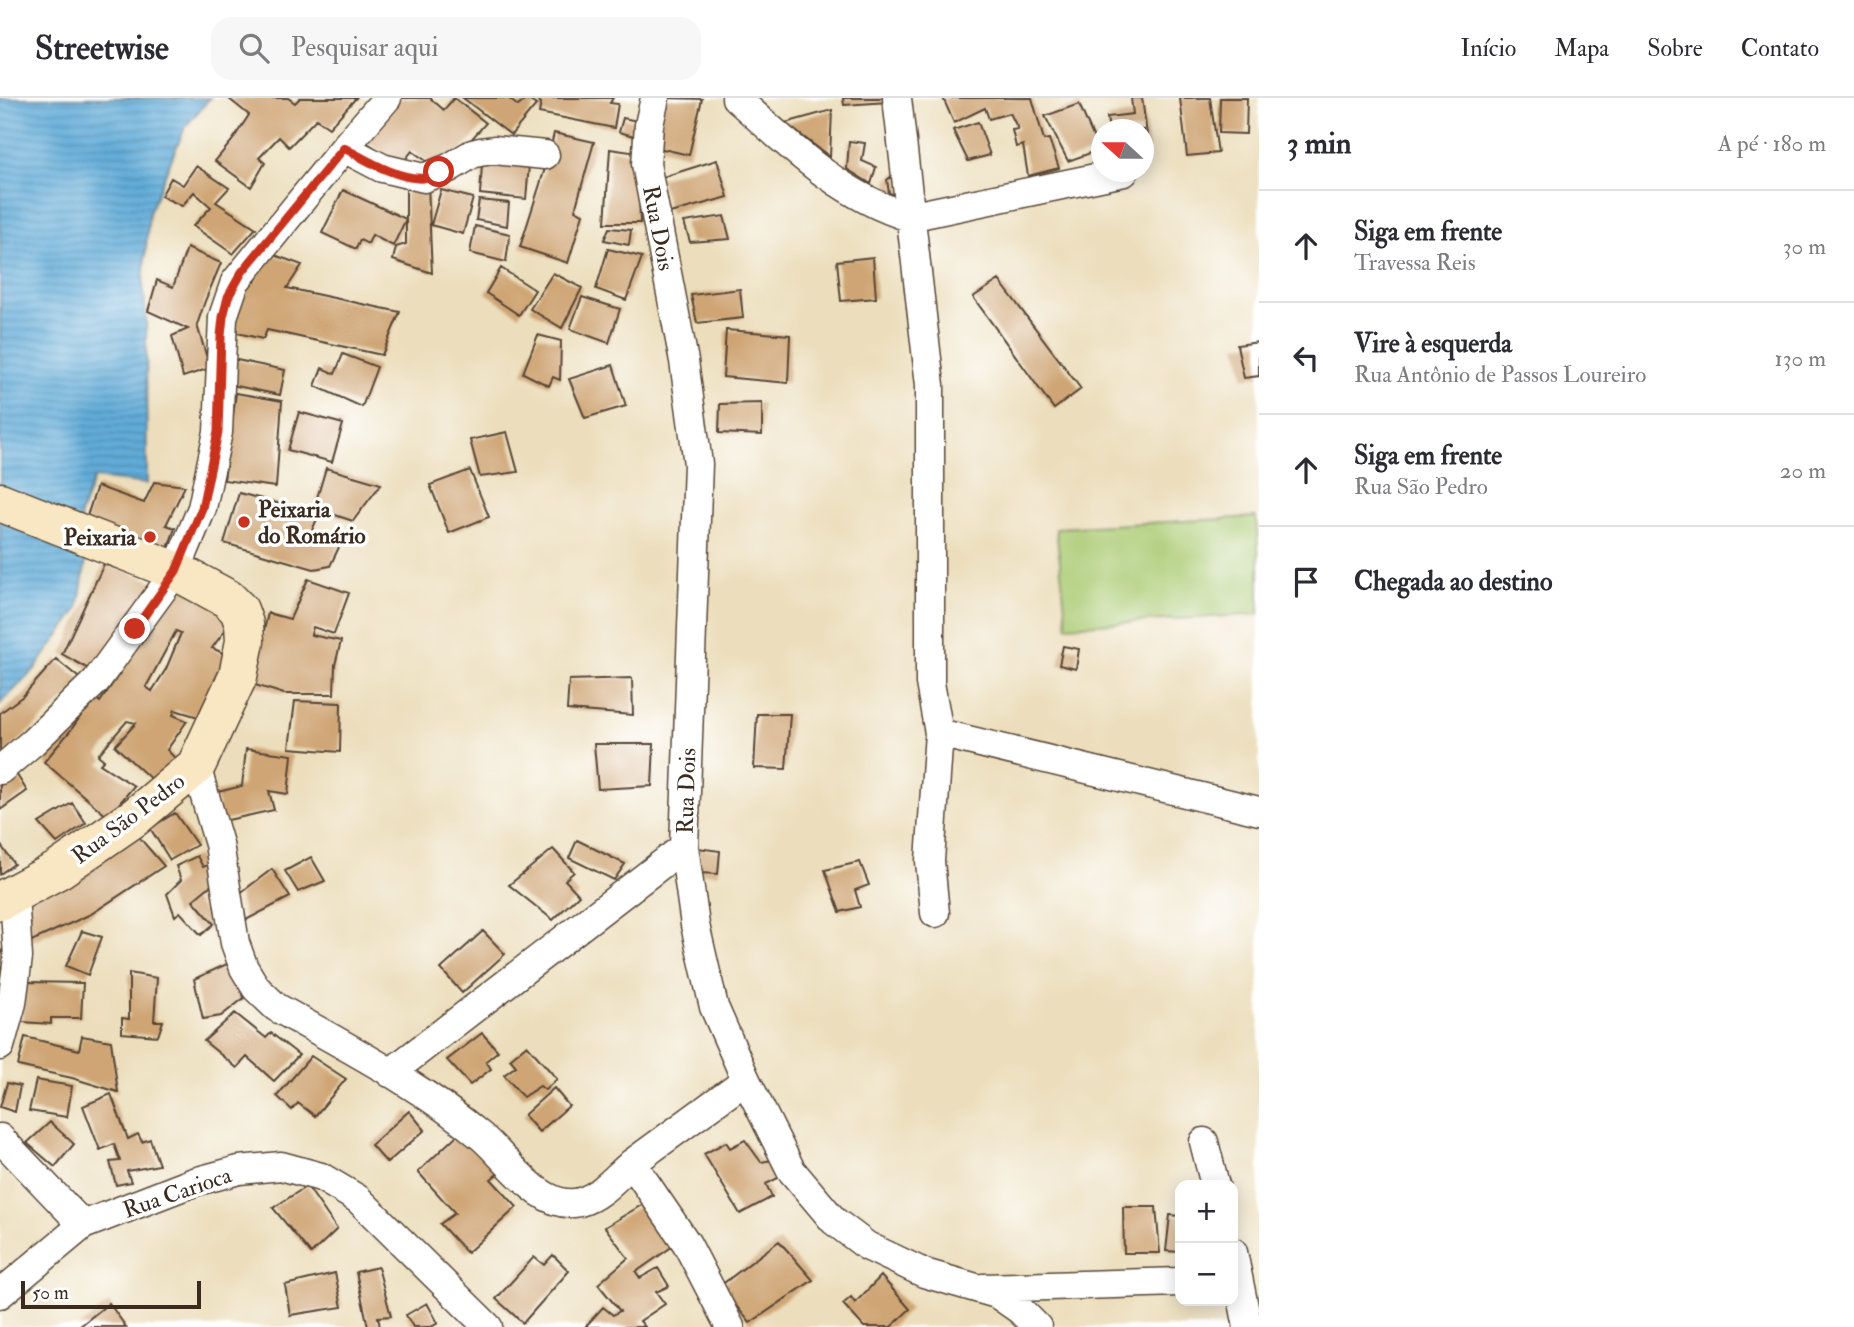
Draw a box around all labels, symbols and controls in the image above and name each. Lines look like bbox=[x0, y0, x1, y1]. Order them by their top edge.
search box bbox=[211, 17, 701, 80]
text: Streetwise bbox=[35, 28, 169, 69]
icon: search bbox=[235, 29, 273, 67]
text: Pesquisar aqui bbox=[291, 32, 438, 64]
text: Início bbox=[1460, 33, 1516, 64]
text: Mapa bbox=[1554, 33, 1609, 64]
text: Sobre bbox=[1647, 33, 1703, 64]
text: Contato bbox=[1741, 33, 1819, 64]
north arrow bbox=[1091, 119, 1154, 182]
text: 3 min bbox=[1287, 125, 1352, 162]
text: A pé · 180 m bbox=[1718, 129, 1826, 158]
route start bbox=[423, 156, 454, 187]
street label: Rua Dois bbox=[636, 183, 681, 273]
text: Siga em frente bbox=[1354, 216, 1502, 248]
icon: ahead bbox=[1287, 227, 1325, 265]
text: 30 m bbox=[1783, 232, 1826, 261]
text: Travessa Reis bbox=[1354, 248, 1476, 277]
text: Vire à esquerda bbox=[1354, 328, 1512, 360]
icon: left bbox=[1287, 339, 1325, 377]
text: 130 m bbox=[1774, 344, 1826, 373]
text: Rua Antônio de Passos Loureiro bbox=[1354, 360, 1646, 389]
text: Siga em frente bbox=[1354, 440, 1502, 472]
icon: ahead bbox=[1287, 451, 1325, 489]
text: 20 m bbox=[1780, 456, 1826, 485]
text: Rua São Pedro bbox=[1354, 472, 1488, 501]
place label: Peixaria do Romário bbox=[258, 495, 365, 550]
marker: Peixaria do Romário bbox=[236, 514, 252, 530]
place label: Peixaria bbox=[64, 523, 138, 552]
marker: Peixaria bbox=[142, 529, 158, 545]
icon: arrive bbox=[1287, 563, 1325, 601]
text: Chegada ao destino bbox=[1354, 566, 1552, 598]
route end bbox=[119, 613, 150, 644]
street label: Rua Dois bbox=[671, 747, 702, 835]
street label: Rua São Pedro bbox=[66, 767, 191, 870]
street label: Rua Carioca bbox=[119, 1160, 236, 1225]
map controls bbox=[1175, 1180, 1238, 1306]
button: + bbox=[1175, 1180, 1238, 1243]
button: − bbox=[1175, 1243, 1238, 1306]
scale bar bbox=[21, 1278, 201, 1310]
text: 50 m bbox=[32, 1281, 69, 1305]

